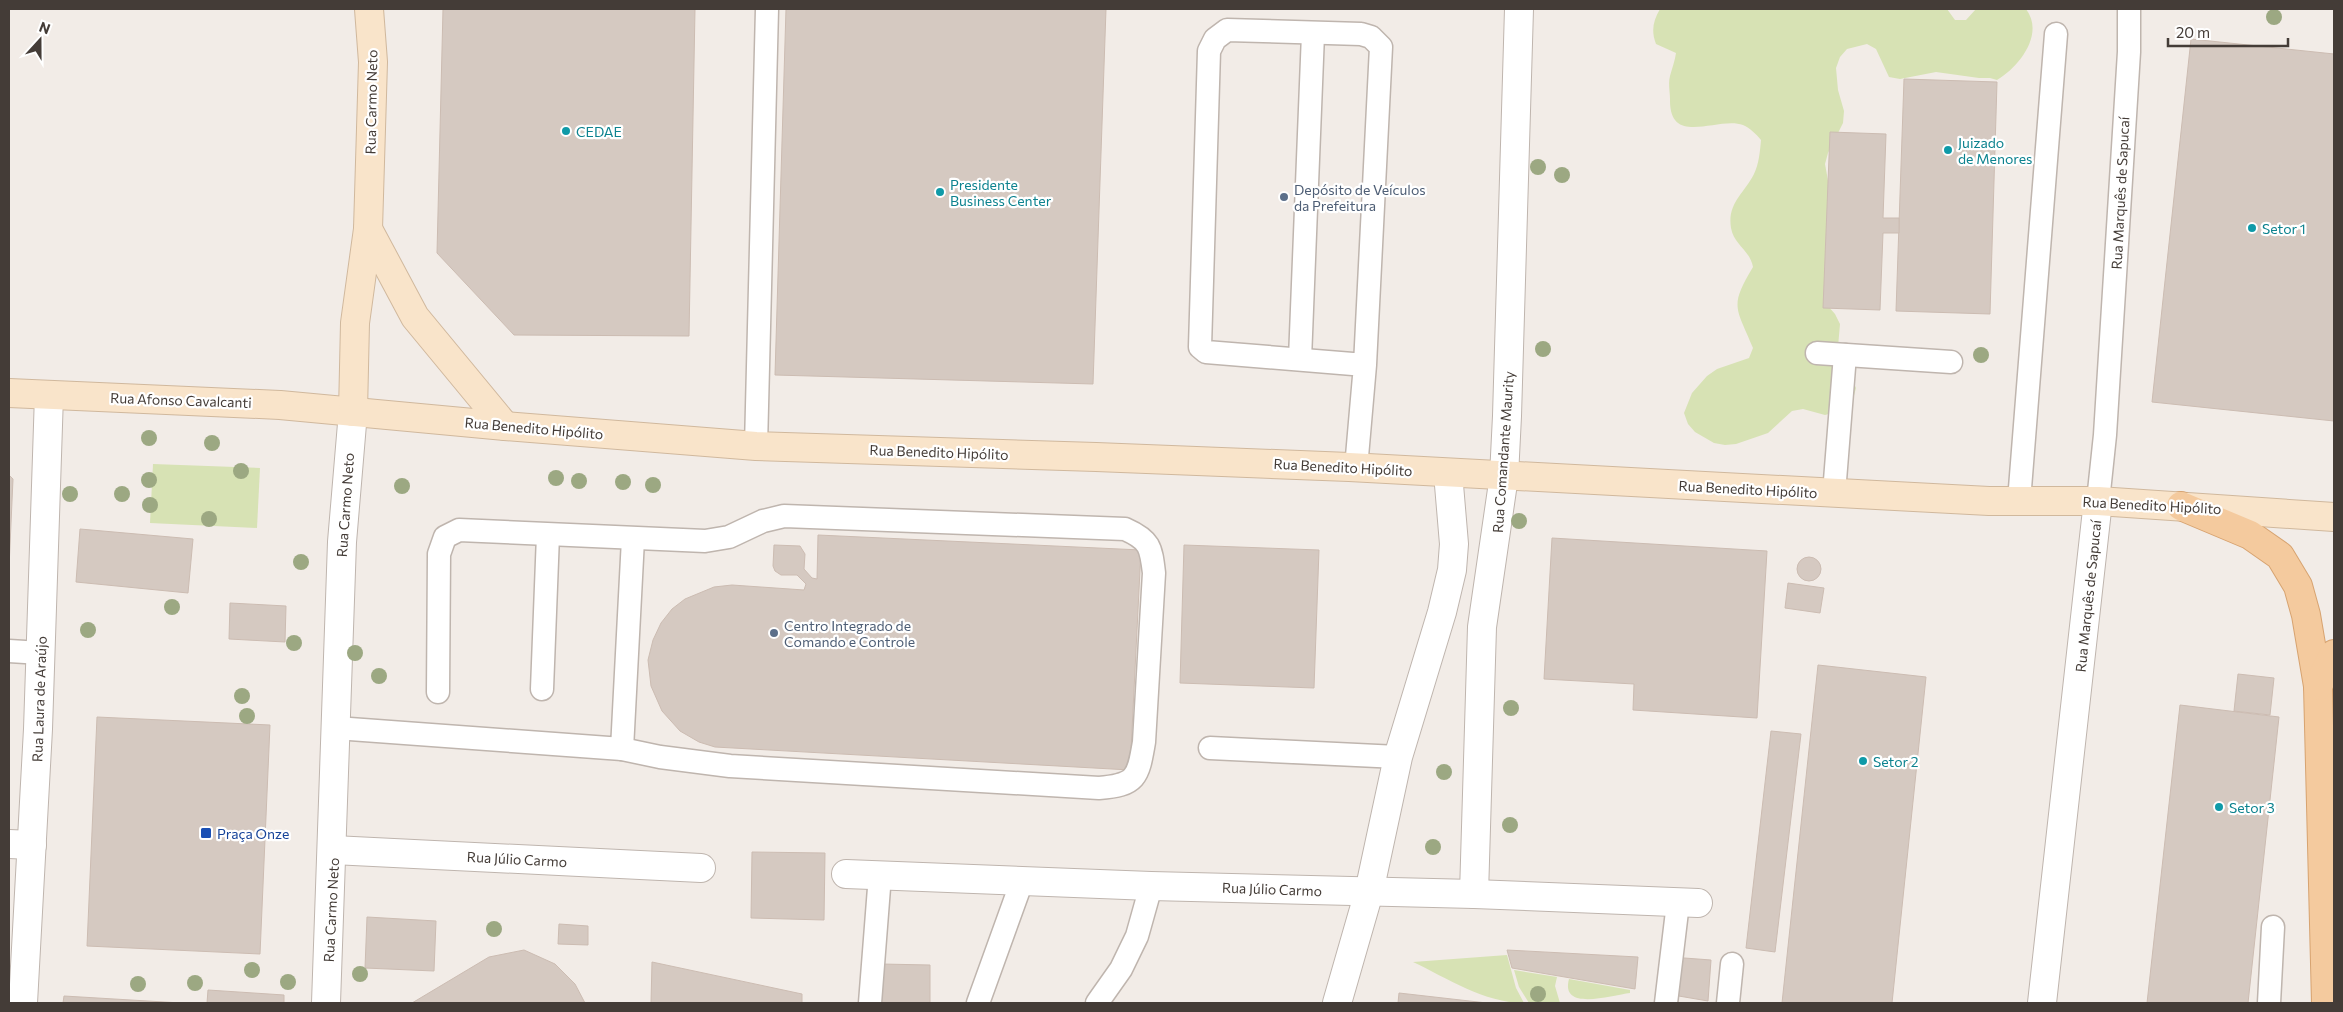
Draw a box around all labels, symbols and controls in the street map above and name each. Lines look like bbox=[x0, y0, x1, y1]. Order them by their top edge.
north arrow bbox=[15, 15, 65, 65]
scale bar bbox=[2168, 15, 2288, 47]
text: N bbox=[37, 18, 53, 37]
text: 20 m bbox=[2176, 23, 2210, 41]
street label: Rua Carmo Neto bbox=[362, 49, 380, 155]
street label: Rua Marquês de Sapucaí bbox=[2108, 116, 2133, 270]
place label: CEDAE bbox=[576, 123, 622, 140]
marker: CEDAE bbox=[560, 125, 572, 137]
place label: Juizado de Menores bbox=[1958, 134, 2032, 167]
marker: Juizado de Menores bbox=[1942, 144, 1954, 156]
place label: Presidente Business Center bbox=[950, 176, 1052, 209]
place label: Depósito de Veículos da Prefeitura bbox=[1294, 181, 1426, 214]
marker: Presidente Business Center bbox=[934, 186, 946, 198]
marker: Depósito de Veículos da Prefeitura bbox=[1278, 191, 1290, 203]
place label: Setor 1 bbox=[2262, 220, 2306, 237]
marker: Setor 1 bbox=[2246, 222, 2258, 234]
street label: Rua Comandante Maurity bbox=[1489, 370, 1517, 534]
street label: Rua Afonso Cavalcanti bbox=[110, 389, 252, 411]
street label: Rua Benedito Hipólito bbox=[464, 413, 604, 443]
street label: Rua Benedito Hipólito bbox=[869, 441, 1009, 463]
street label: Rua Carmo Neto bbox=[333, 452, 357, 558]
street label: Rua Benedito Hipólito bbox=[1273, 455, 1413, 479]
street label: Rua Benedito Hipólito bbox=[1678, 477, 1818, 501]
street label: Rua Benedito Hipólito bbox=[2082, 493, 2222, 517]
street label: Rua Marquês de Sapucaí bbox=[2072, 519, 2104, 673]
place label: Centro Integrado de Comando e Controle bbox=[784, 617, 915, 650]
marker: Centro Integrado de Comando e Controle bbox=[768, 627, 780, 639]
street label: Rua Laura de Araújo bbox=[28, 636, 50, 762]
place label: Setor 2 bbox=[1873, 753, 1919, 770]
marker: Setor 2 bbox=[1857, 755, 1869, 767]
place label: Setor 3 bbox=[2229, 799, 2275, 816]
marker: Setor 3 bbox=[2213, 801, 2225, 813]
place label: Praça Onze bbox=[217, 825, 289, 842]
marker: Praça Onze bbox=[199, 826, 213, 840]
street label: Rua Júlio Carmo bbox=[466, 848, 568, 870]
street label: Rua Carmo Neto bbox=[320, 857, 342, 963]
street label: Rua Júlio Carmo bbox=[1222, 879, 1322, 899]

